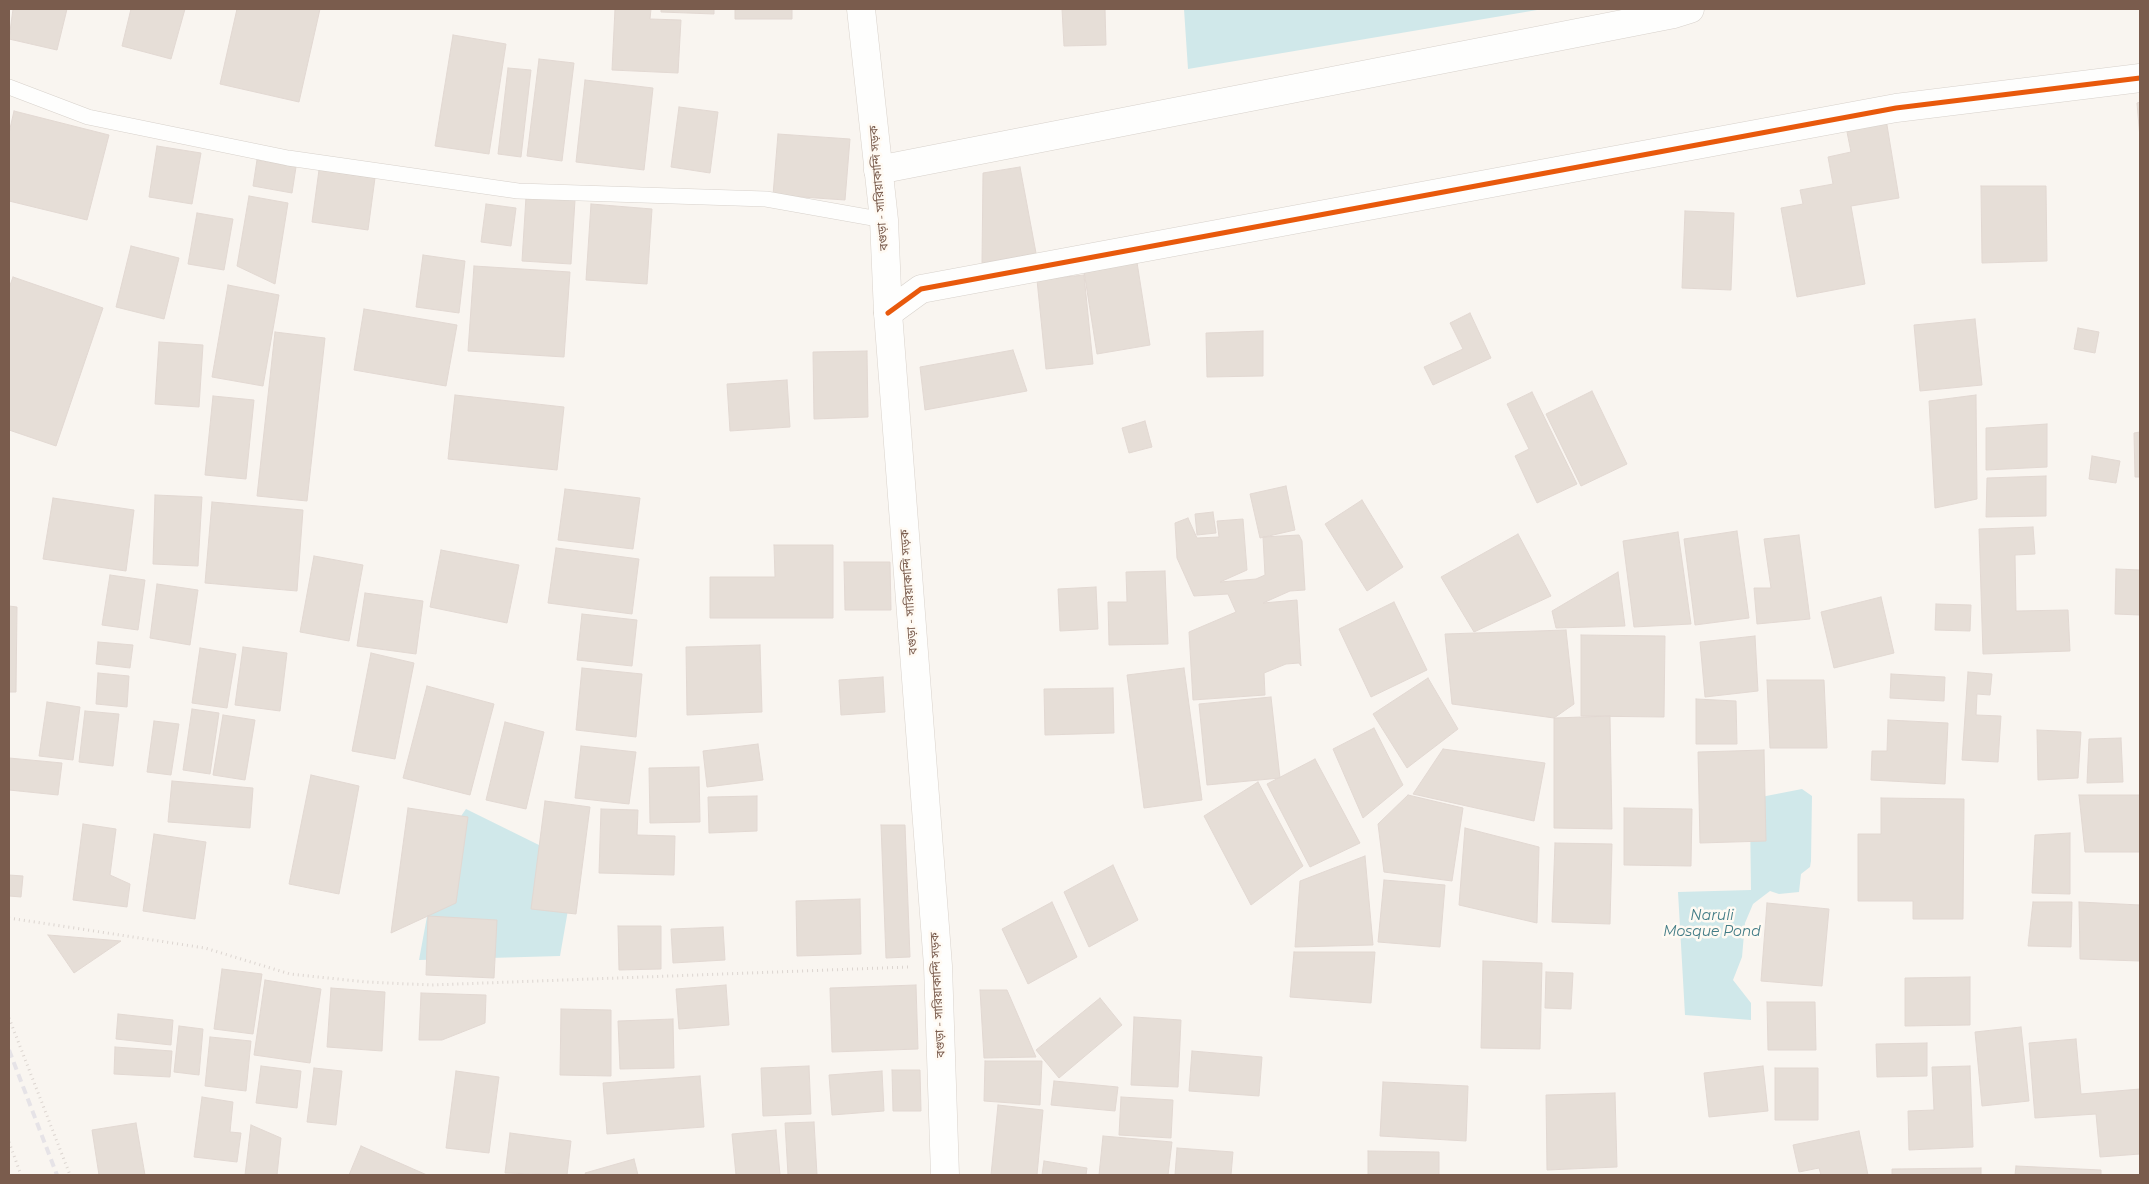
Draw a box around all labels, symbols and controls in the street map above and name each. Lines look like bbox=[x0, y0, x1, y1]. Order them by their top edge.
street label: বগুড়া - সারিয়াকান্দি সড়ক bbox=[866, 125, 892, 251]
street label: বগুড়া - সারিয়াকান্দি সড়ক bbox=[897, 529, 921, 655]
water label: Naruli Mosque Pond bbox=[1663, 908, 1761, 940]
street label: বগুড়া - সারিয়াকান্দি সড়ক bbox=[928, 932, 948, 1058]

